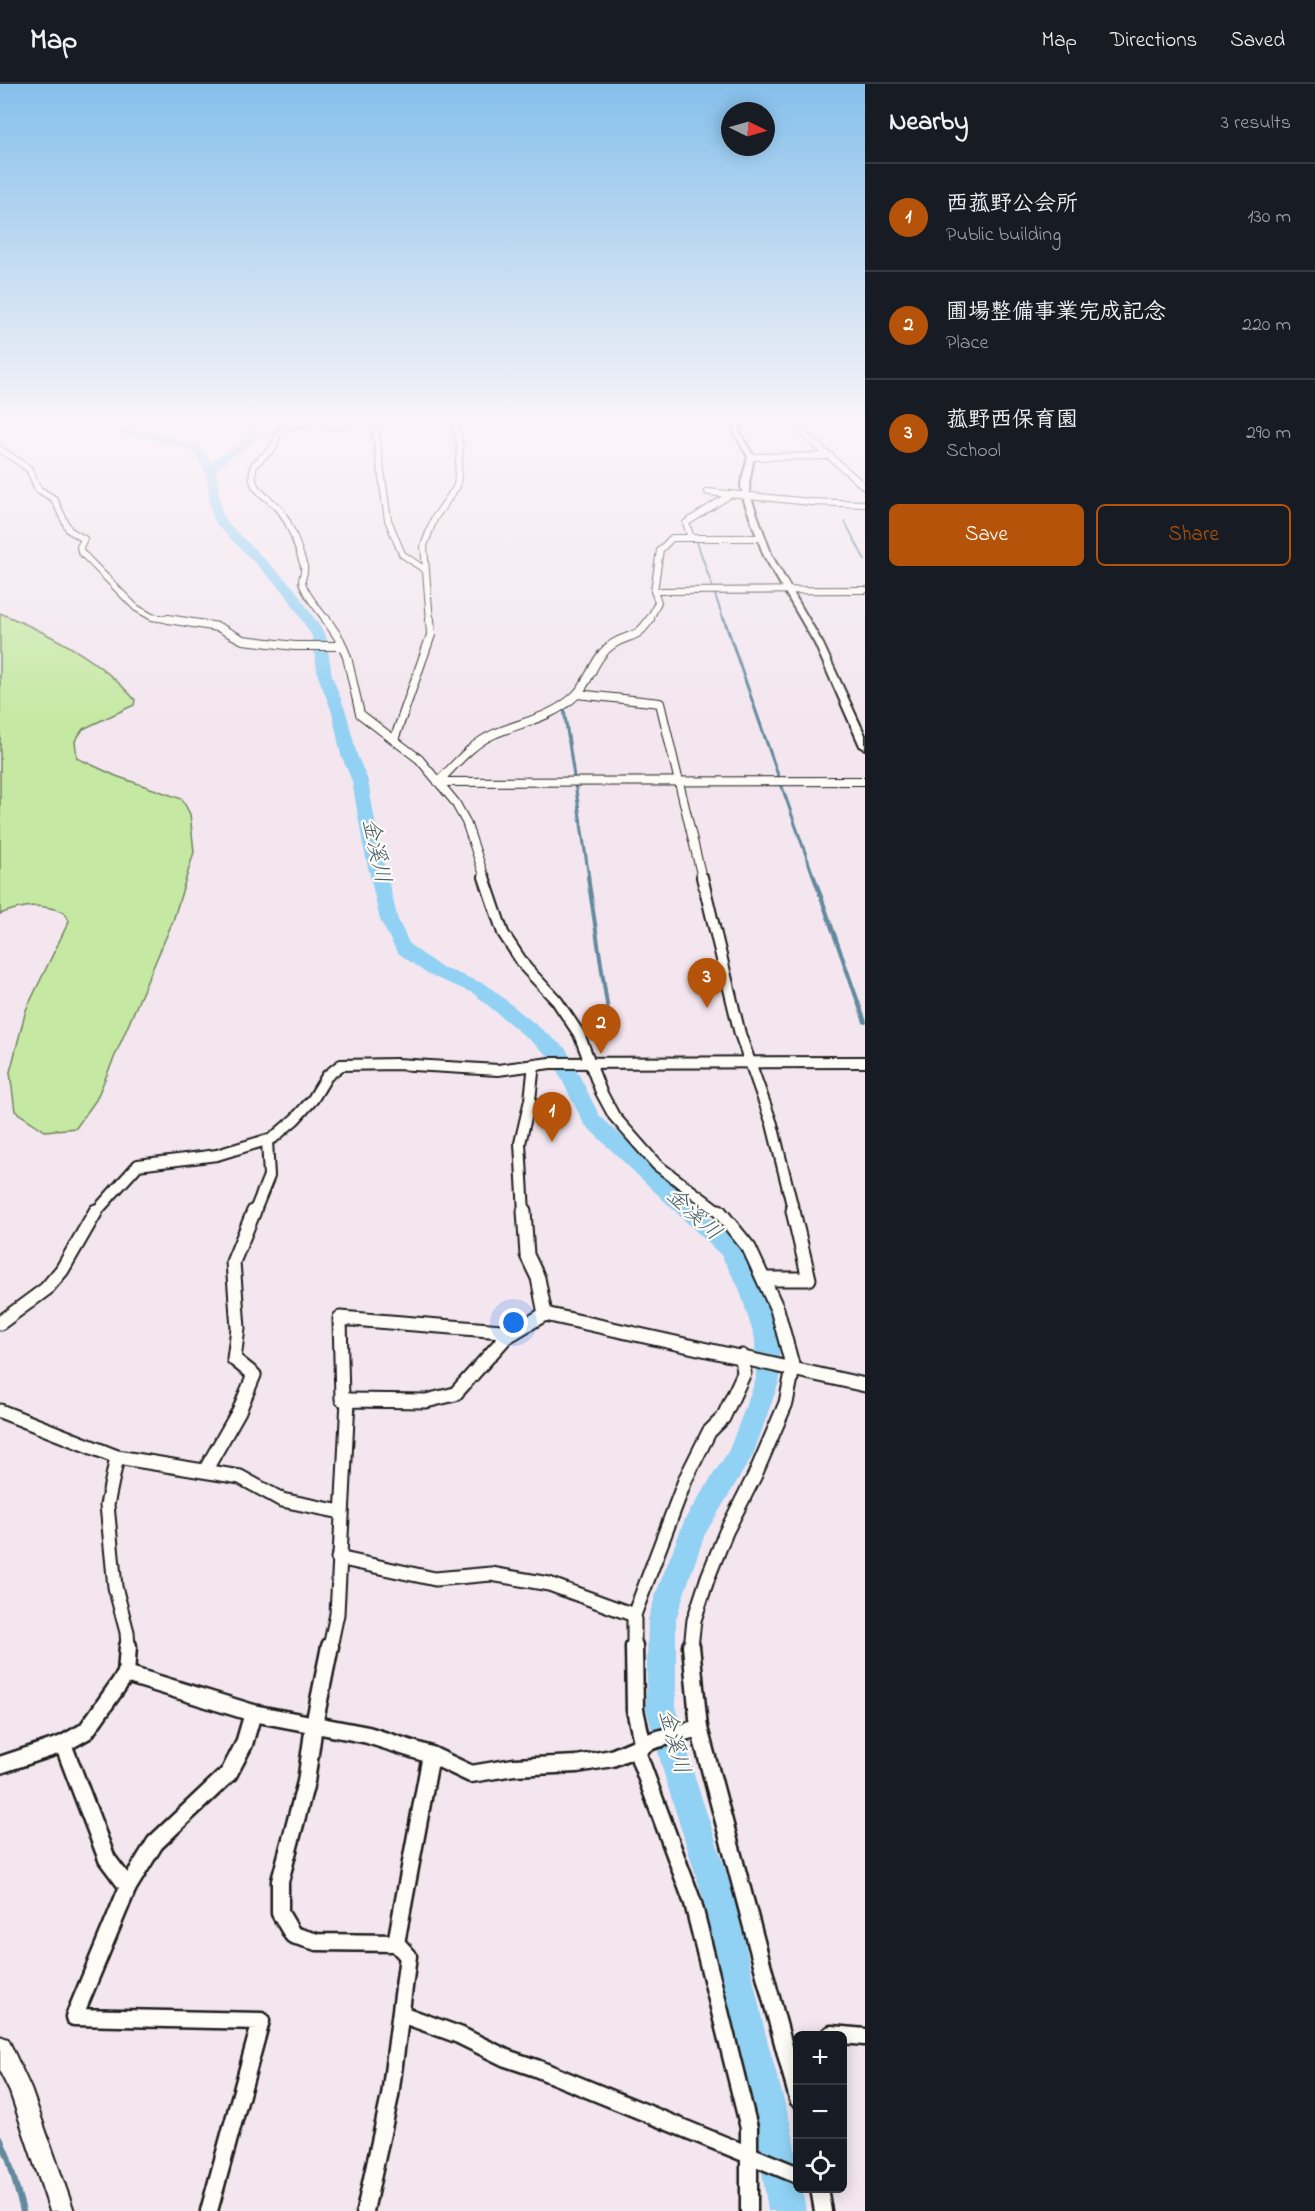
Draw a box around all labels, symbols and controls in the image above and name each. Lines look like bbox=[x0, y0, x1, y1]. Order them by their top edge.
text: Map bbox=[30, 21, 77, 62]
text: Map bbox=[1041, 26, 1077, 56]
text: Directions bbox=[1110, 26, 1197, 56]
text: Saved bbox=[1230, 26, 1285, 56]
north arrow bbox=[721, 102, 775, 156]
text: Nearby bbox=[889, 104, 968, 142]
text: 3 results bbox=[1221, 109, 1291, 138]
text: 西菰野公会所 bbox=[946, 189, 1078, 221]
text: 1 bbox=[905, 203, 912, 232]
text: 130 m bbox=[1247, 203, 1291, 232]
text: Public building bbox=[946, 221, 1061, 250]
text: 圃場整備事業完成記念 bbox=[946, 297, 1166, 329]
text: 2 bbox=[904, 311, 913, 340]
text: 220 m bbox=[1242, 311, 1291, 340]
text: Place bbox=[946, 329, 988, 358]
text: 菰野西保育園 bbox=[946, 405, 1078, 437]
text: 3 bbox=[904, 419, 913, 448]
text: 290 m bbox=[1246, 419, 1291, 448]
text: School bbox=[946, 437, 1001, 466]
button: Save bbox=[889, 504, 1084, 566]
button: Share bbox=[1096, 504, 1291, 566]
water label: 金溪川 bbox=[352, 815, 398, 887]
pin: 3 bbox=[688, 958, 726, 1008]
pin: 2 bbox=[582, 1004, 620, 1054]
pin: 1 bbox=[532, 1092, 572, 1142]
water label: 金溪川 bbox=[658, 1181, 728, 1249]
your location bbox=[499, 1308, 528, 1337]
water label: 金溪川 bbox=[649, 1706, 697, 1778]
map controls bbox=[793, 2031, 847, 2193]
button: + bbox=[793, 2031, 847, 2085]
button: − bbox=[793, 2085, 847, 2139]
button: locate bbox=[793, 2139, 847, 2193]

